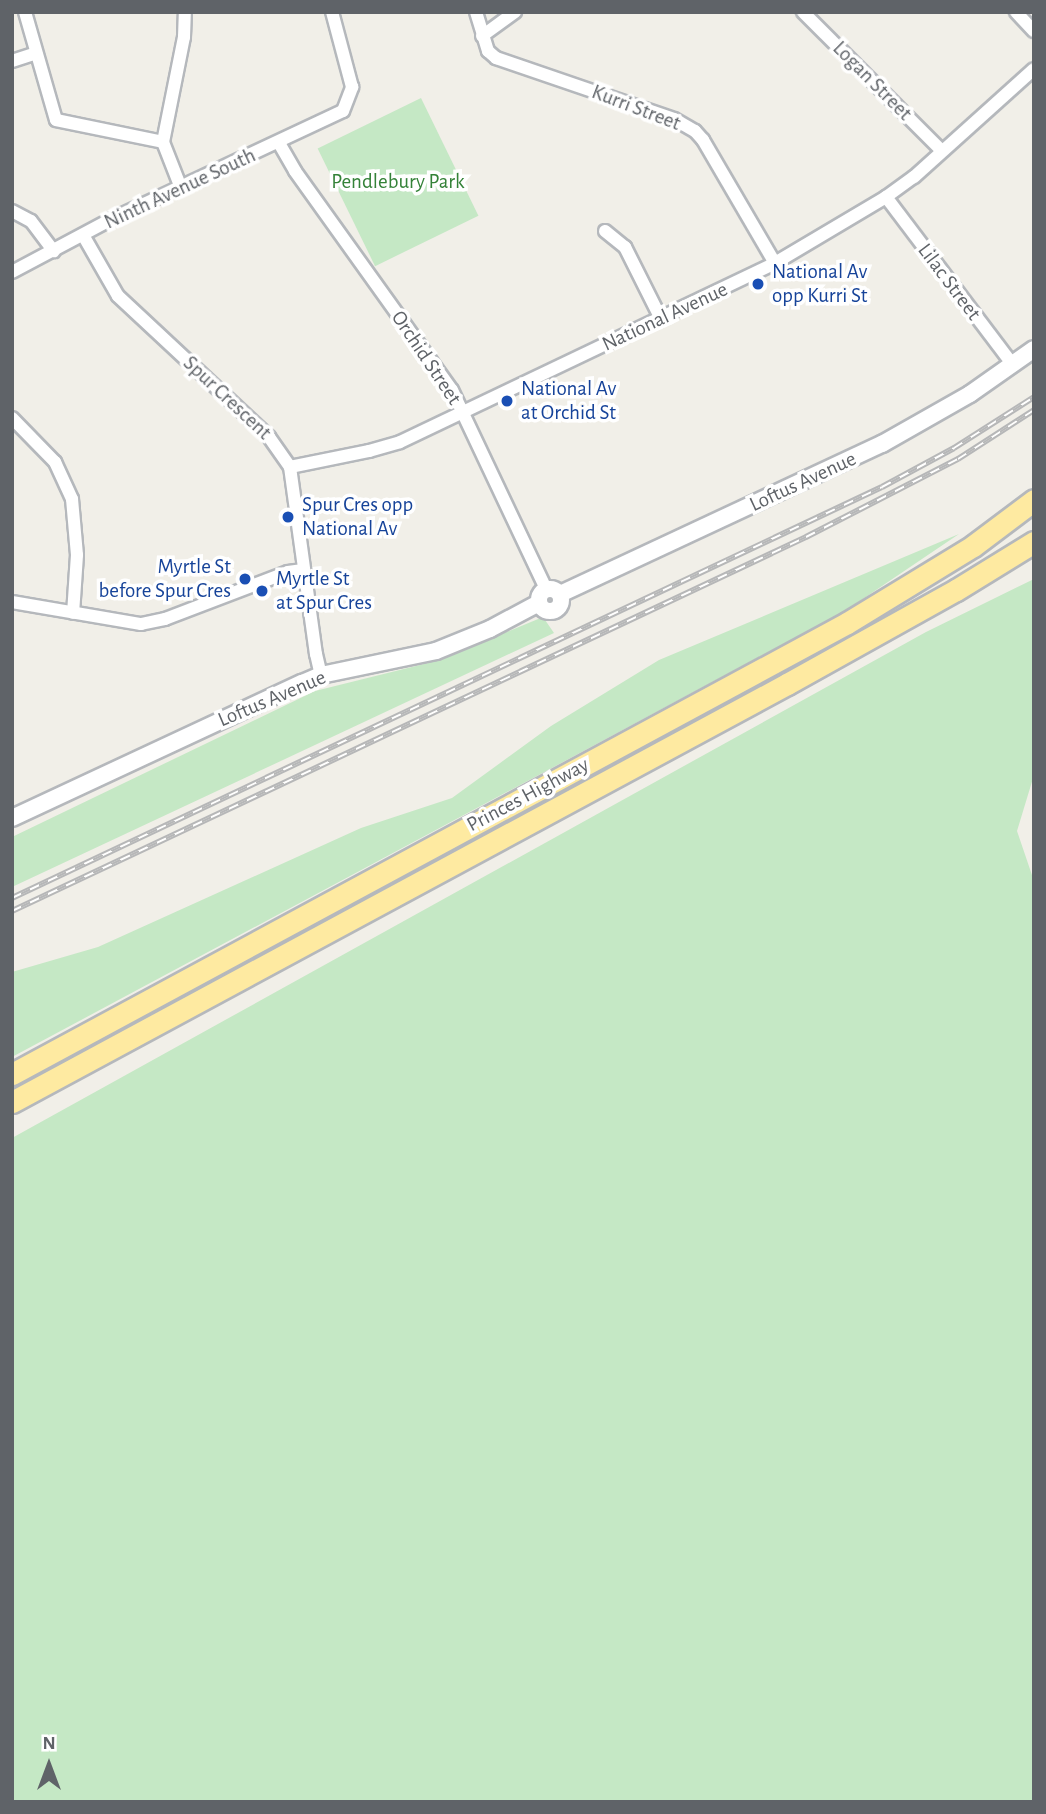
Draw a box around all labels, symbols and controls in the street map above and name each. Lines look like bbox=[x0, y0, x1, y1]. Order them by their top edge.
street label: Logan Street bbox=[827, 36, 917, 126]
street label: Kurri Street bbox=[588, 80, 684, 136]
street label: Ninth Avenue South bbox=[100, 143, 260, 235]
park label: Pendlebury Park bbox=[331, 169, 465, 195]
street label: Lilac Street bbox=[912, 239, 986, 325]
place label: National Av opp Kurri St bbox=[772, 259, 868, 309]
marker: National Av opp Kurri St bbox=[750, 276, 766, 292]
street label: National Avenue bbox=[598, 277, 732, 357]
street label: Orchid Street bbox=[385, 306, 467, 410]
street label: Spur Crescent bbox=[178, 351, 276, 445]
place label: National Av at Orchid St bbox=[521, 376, 616, 426]
marker: National Av at Orchid St bbox=[499, 393, 515, 409]
street label: Loftus Avenue bbox=[746, 446, 860, 518]
place label: Spur Cres opp National Av bbox=[302, 492, 413, 542]
marker: Spur Cres opp National Av bbox=[280, 509, 296, 525]
place label: Myrtle St before Spur Cres bbox=[98, 554, 231, 604]
place label: Myrtle St at Spur Cres bbox=[276, 566, 372, 616]
marker: Myrtle St before Spur Cres bbox=[237, 571, 253, 587]
marker: Myrtle St at Spur Cres bbox=[254, 583, 270, 599]
street label: Loftus Avenue bbox=[214, 665, 330, 733]
street label: Princes Highway bbox=[463, 752, 593, 838]
north arrow bbox=[14, 1730, 84, 1800]
text: N bbox=[42, 1734, 56, 1753]

